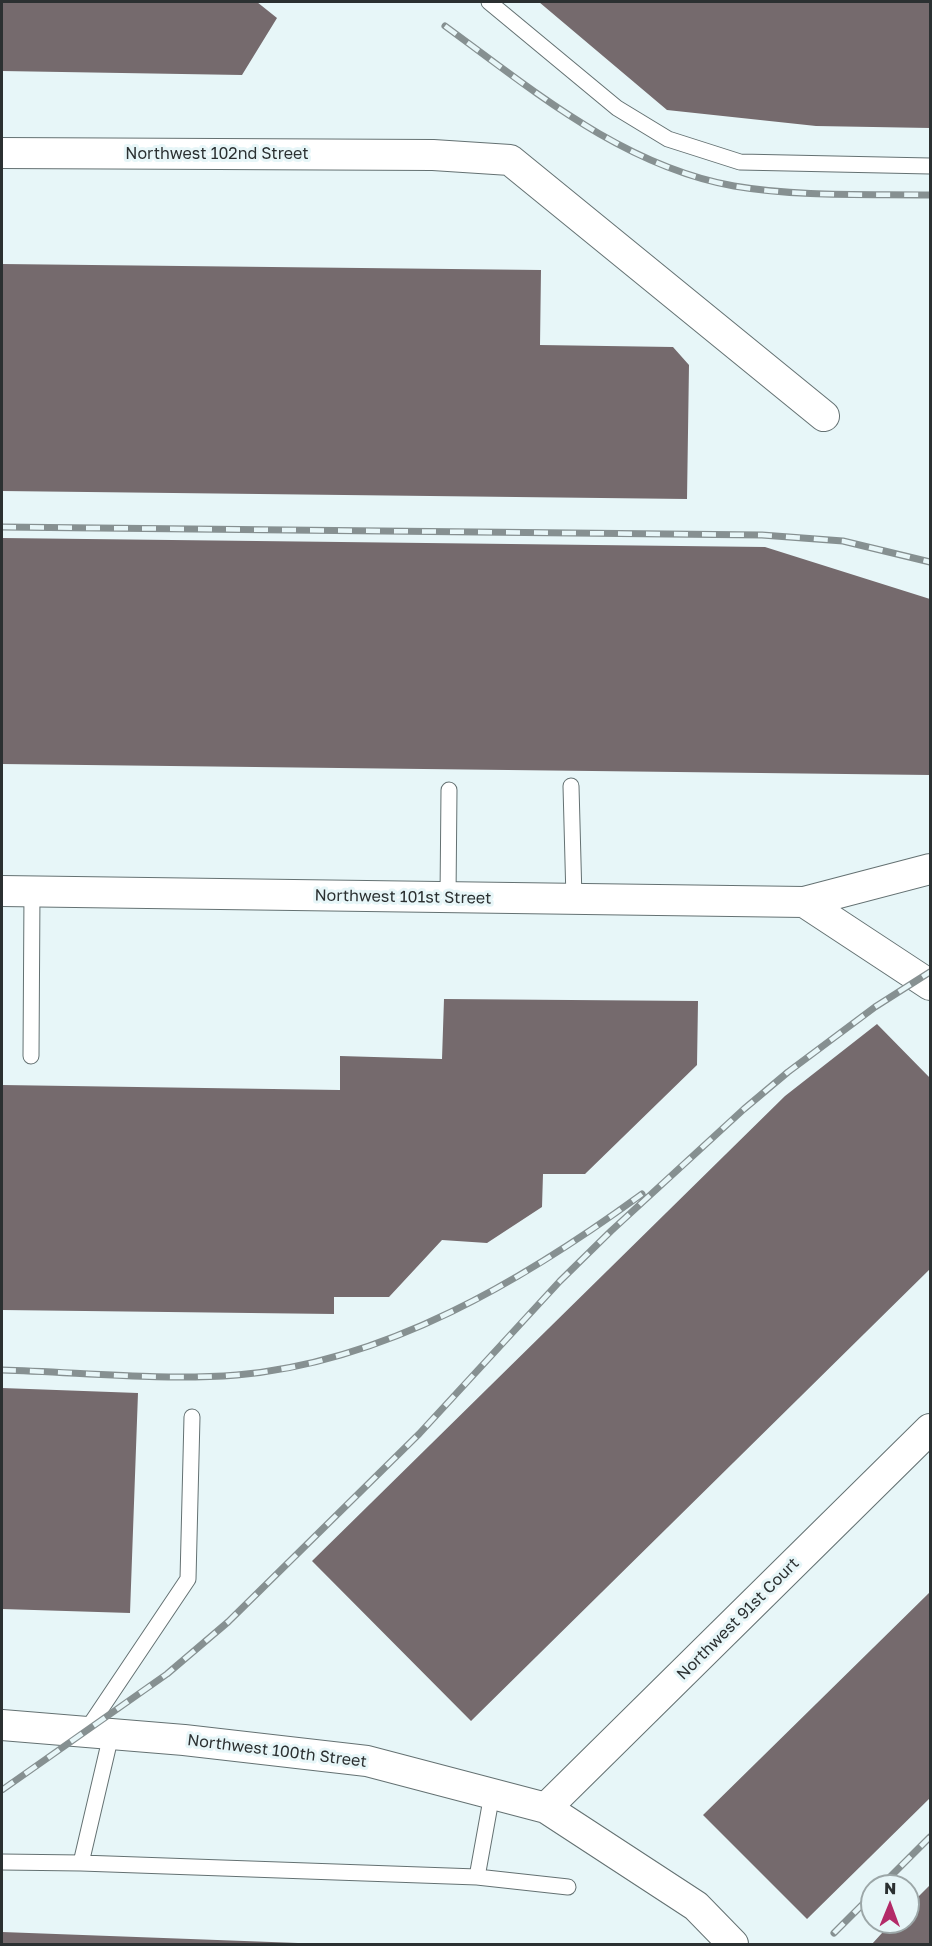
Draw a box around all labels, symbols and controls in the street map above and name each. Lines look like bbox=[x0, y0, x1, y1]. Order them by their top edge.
street label: Northwest 102nd Street bbox=[125, 144, 309, 164]
street label: Northwest 101st Street bbox=[314, 886, 492, 908]
street label: Northwest 91st Court bbox=[673, 1554, 803, 1684]
street label: Northwest 100th Street bbox=[186, 1730, 368, 1772]
north arrow bbox=[860, 1874, 920, 1934]
text: N bbox=[884, 1878, 897, 1898]

